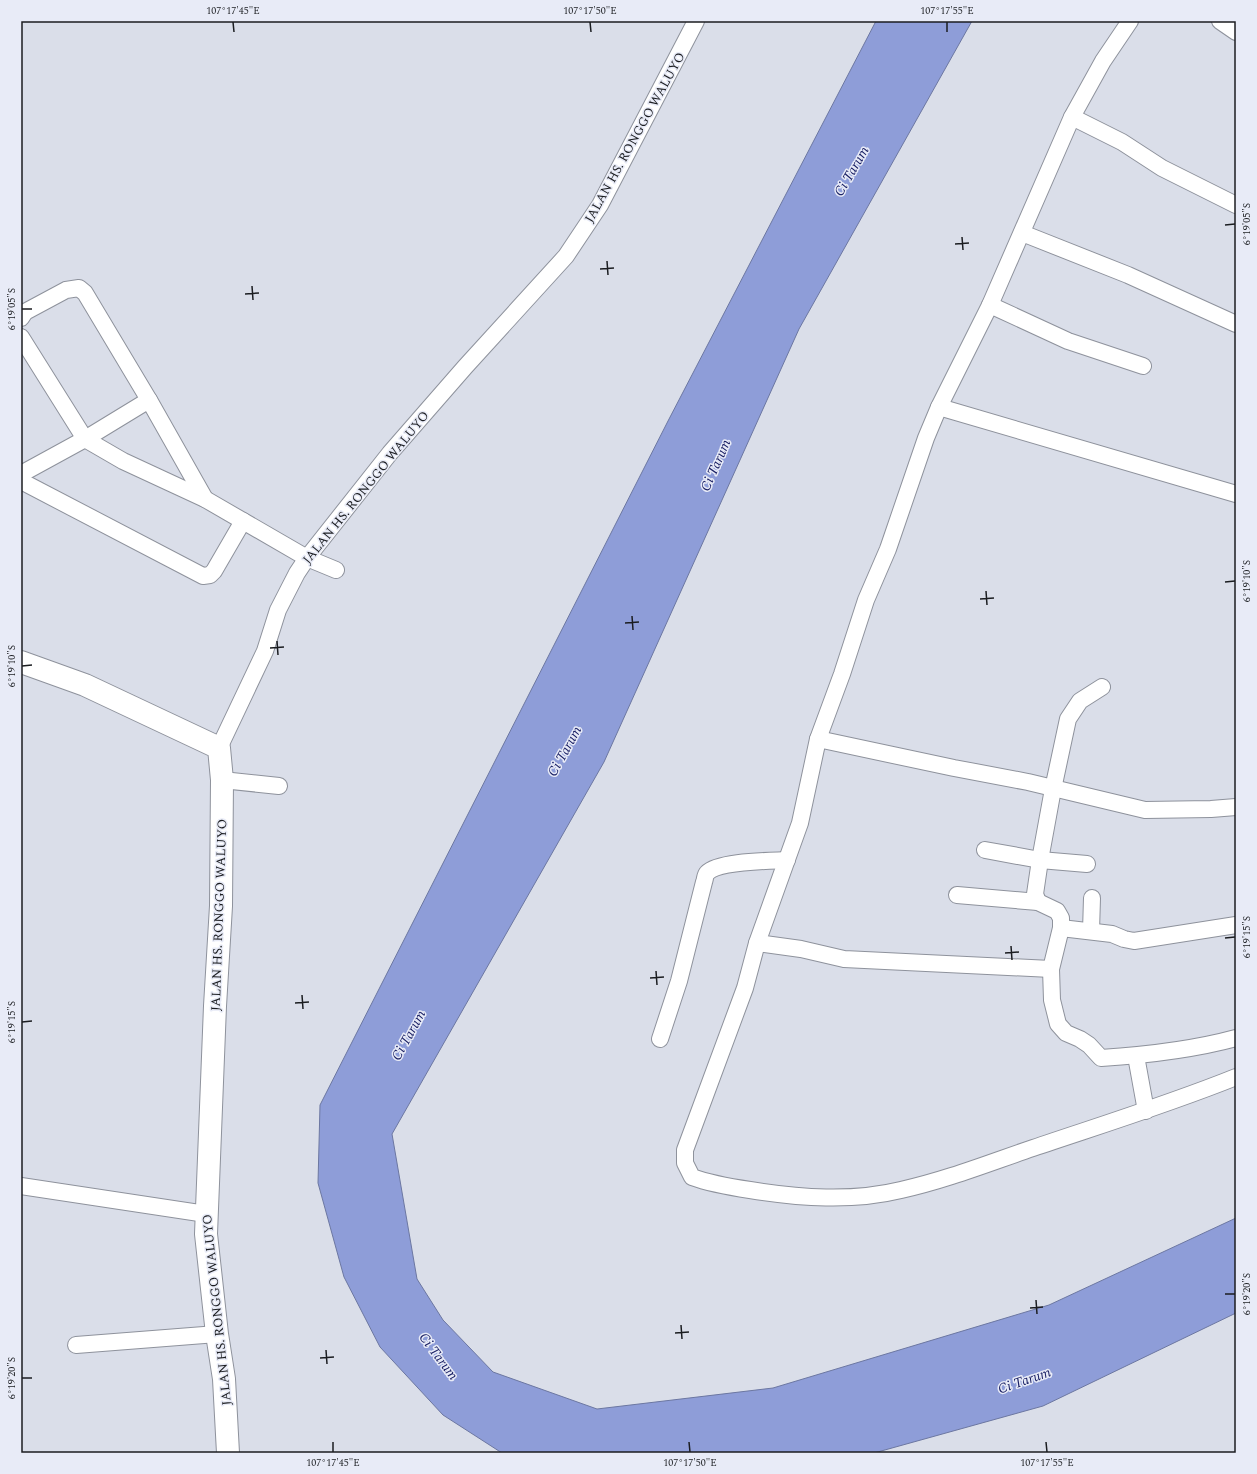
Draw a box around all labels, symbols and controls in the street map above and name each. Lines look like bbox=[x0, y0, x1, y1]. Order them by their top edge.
text: 107°17'45"E bbox=[206, 3, 260, 19]
text: 107°17'50"E bbox=[563, 3, 617, 19]
text: 107°17'55"E bbox=[920, 3, 974, 19]
street label: JALAN HS. RONGGO WALUYO bbox=[580, 49, 690, 226]
water label: Ci Tarum bbox=[829, 142, 874, 200]
text: 6°19'05"S bbox=[1239, 203, 1255, 245]
text: 6°19'05"S bbox=[4, 288, 20, 330]
street label: JALAN HS. RONGGO WALUYO bbox=[298, 407, 434, 569]
water label: Ci Tarum bbox=[695, 436, 736, 495]
text: 6°19'10"S bbox=[1239, 560, 1255, 602]
text: 6°19'10"S bbox=[4, 645, 20, 687]
water label: Ci Tarum bbox=[542, 722, 587, 780]
street label: JALAN HS. RONGGO WALUYO bbox=[206, 819, 232, 1011]
text: 6°19'15"S bbox=[1239, 916, 1255, 958]
text: 6°19'15"S bbox=[4, 1001, 20, 1043]
water label: Ci Tarum bbox=[386, 1006, 431, 1064]
street label: JALAN HS. RONGGO WALUYO bbox=[197, 1213, 237, 1407]
text: 6°19'20"S bbox=[1239, 1273, 1255, 1315]
water label: Ci Tarum bbox=[414, 1328, 464, 1385]
text: 6°19'20"S bbox=[4, 1357, 20, 1399]
water label: Ci Tarum bbox=[995, 1362, 1054, 1399]
text: 107°17'45"E bbox=[306, 1455, 360, 1471]
text: 107°17'50"E bbox=[663, 1455, 717, 1471]
text: 107°17'55"E bbox=[1020, 1455, 1074, 1471]

